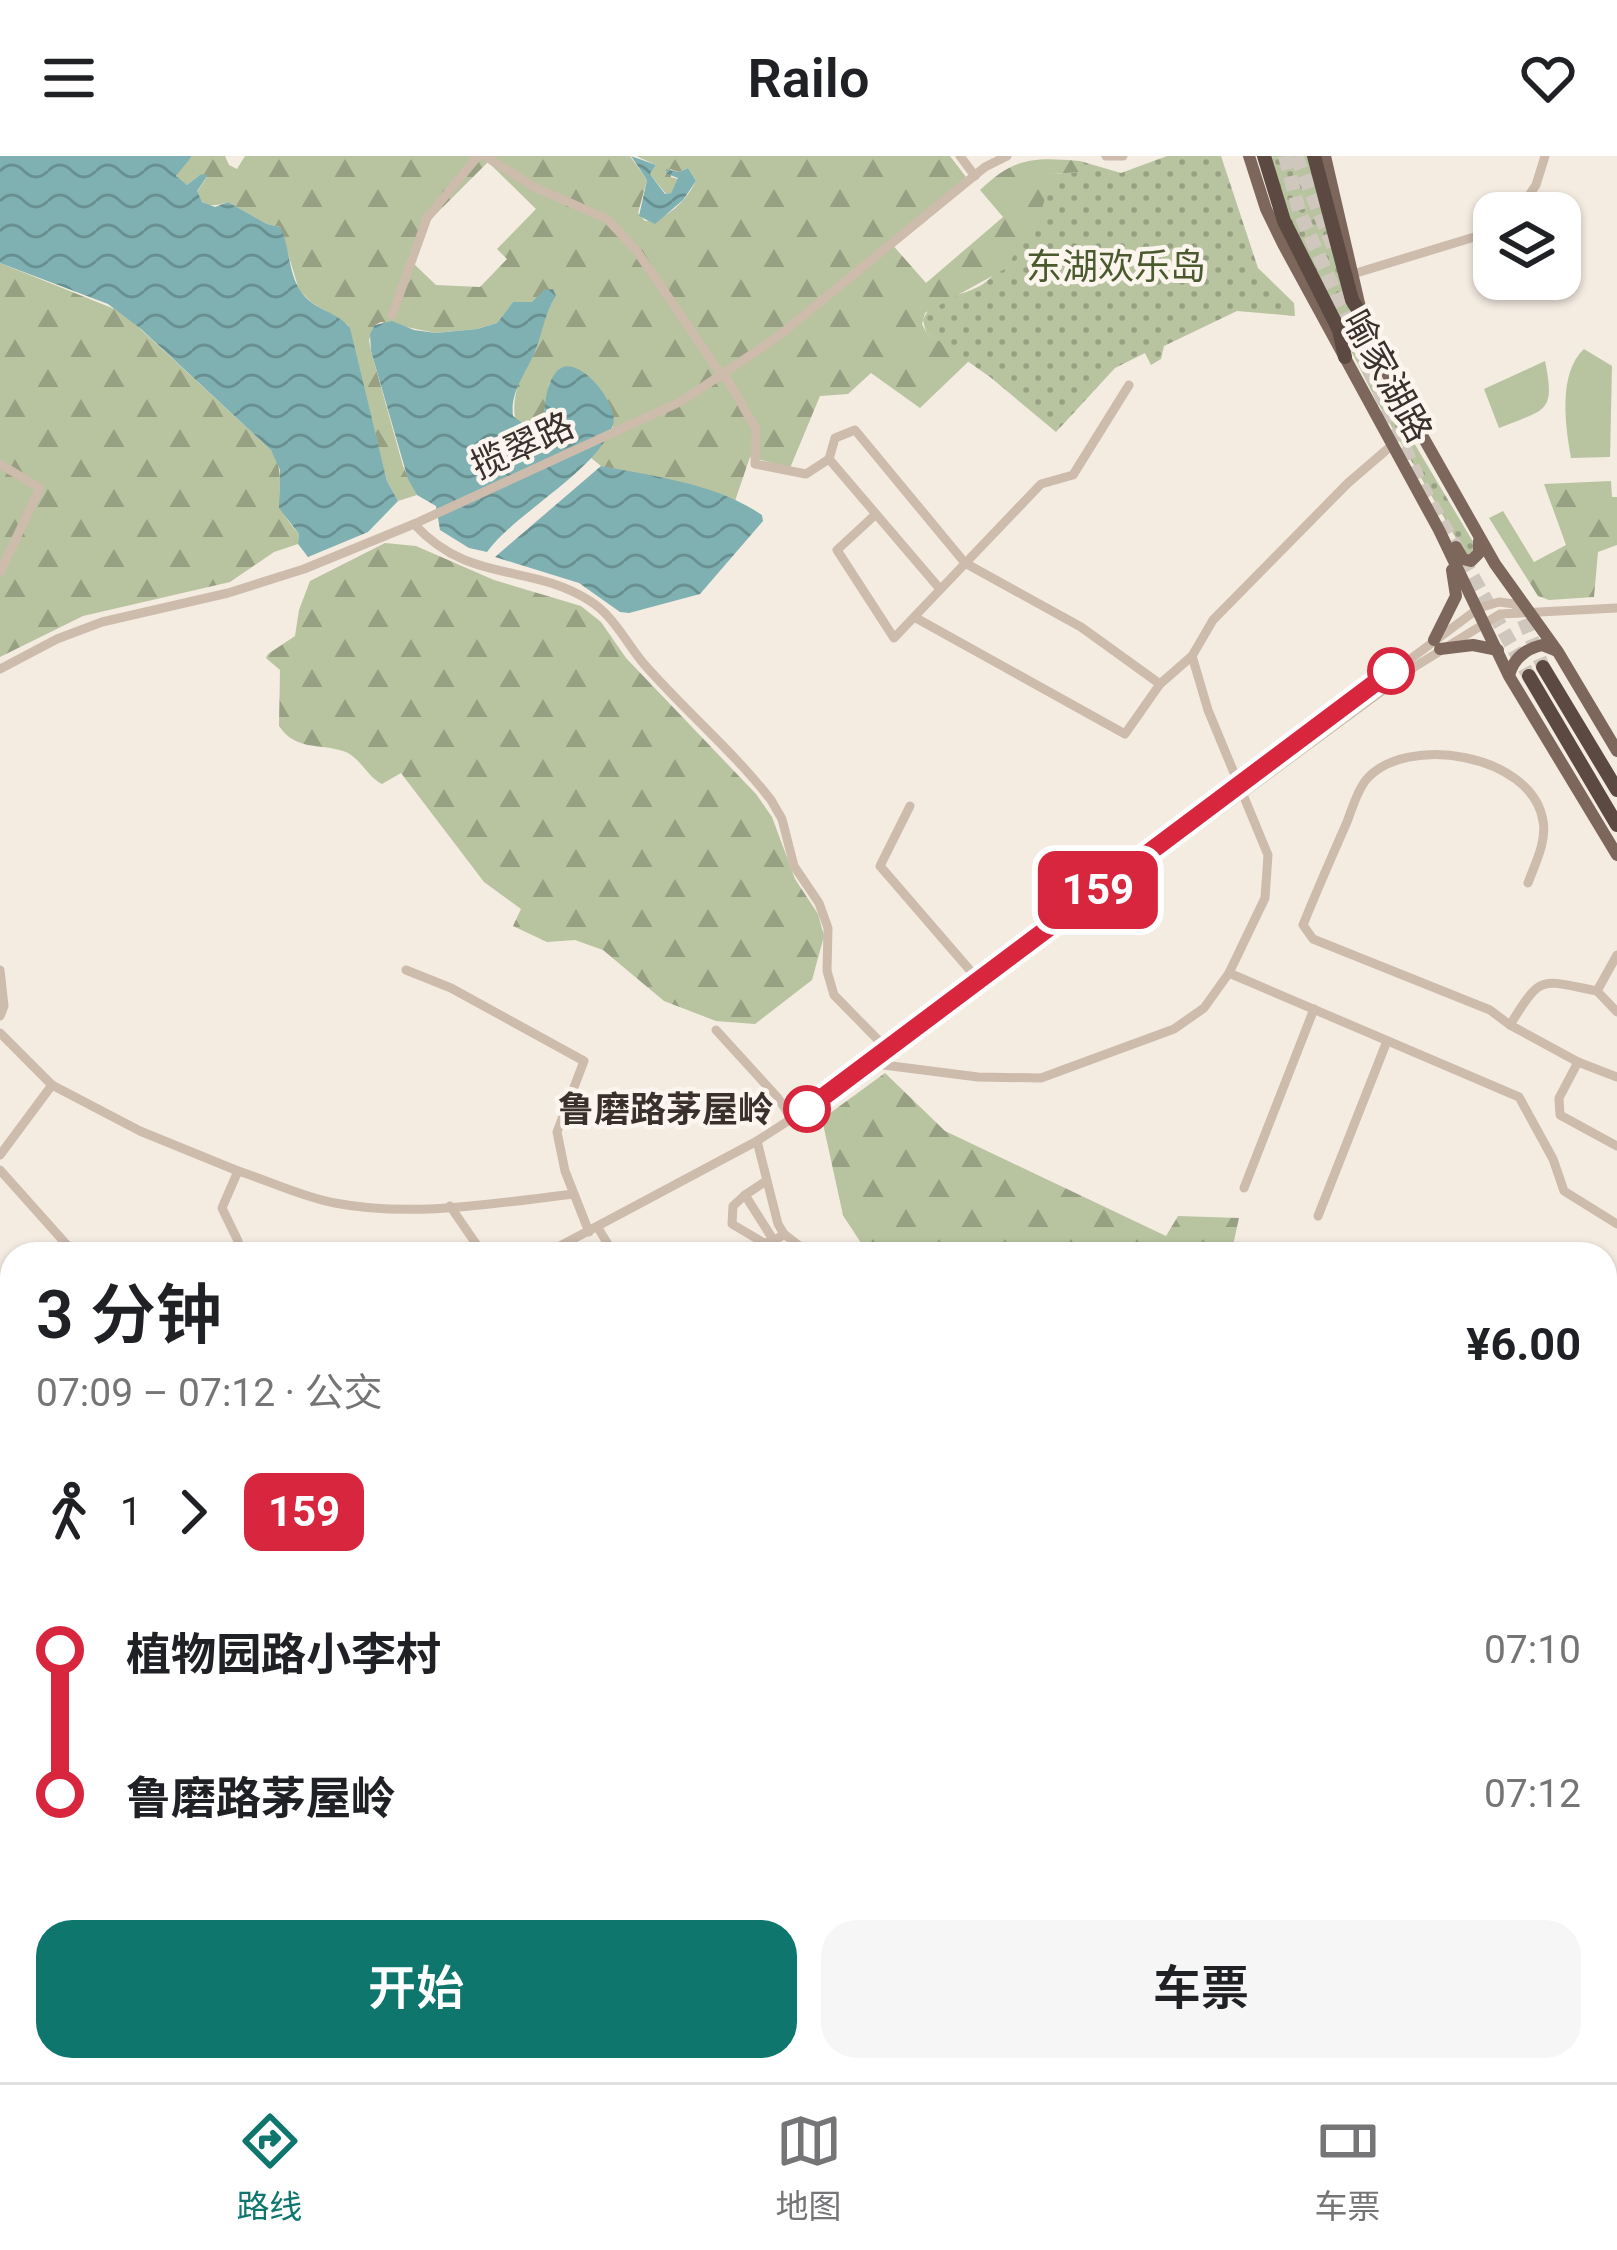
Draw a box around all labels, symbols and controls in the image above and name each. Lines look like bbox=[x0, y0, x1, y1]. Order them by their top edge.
icon: menu bbox=[36, 45, 102, 111]
icon: heart bbox=[1515, 45, 1581, 111]
text: Railo bbox=[748, 47, 869, 110]
map controls bbox=[1473, 192, 1581, 300]
button: layers bbox=[1473, 192, 1581, 300]
park label: 东湖欢乐岛 bbox=[1026, 246, 1206, 288]
street label: 喻家湖路 bbox=[1334, 303, 1440, 450]
street label: 揽翠路 bbox=[465, 404, 580, 488]
unlabelled marker bbox=[1369, 649, 1413, 693]
line badge: 159 bbox=[1029, 851, 1167, 929]
text: 159 bbox=[1062, 865, 1134, 914]
marker: 鲁磨路茅屋岭 bbox=[785, 1087, 829, 1131]
place label: 鲁磨路茅屋岭 bbox=[558, 1089, 774, 1131]
text: 3 分钟 bbox=[36, 1277, 222, 1354]
text: ¥6.00 bbox=[1466, 1318, 1581, 1371]
text: 07:09 – 07:12 · 公交 bbox=[36, 1370, 383, 1416]
icon: walk bbox=[36, 1479, 102, 1545]
icon: forward bbox=[160, 1479, 226, 1545]
text: 159 bbox=[268, 1487, 340, 1536]
text: 1 bbox=[120, 1489, 142, 1535]
text: 07:10 bbox=[1484, 1627, 1581, 1673]
text: 植物园路小李村 bbox=[126, 1628, 441, 1681]
text: 07:12 bbox=[1484, 1771, 1581, 1817]
text: 鲁磨路茅屋岭 bbox=[126, 1772, 396, 1825]
button: 开始 bbox=[36, 1920, 797, 2058]
button: 车票 bbox=[821, 1920, 1581, 2058]
tab: 路线 bbox=[237, 2108, 303, 2228]
tab: 地图 bbox=[776, 2108, 842, 2228]
tab: 车票 bbox=[1315, 2108, 1381, 2228]

